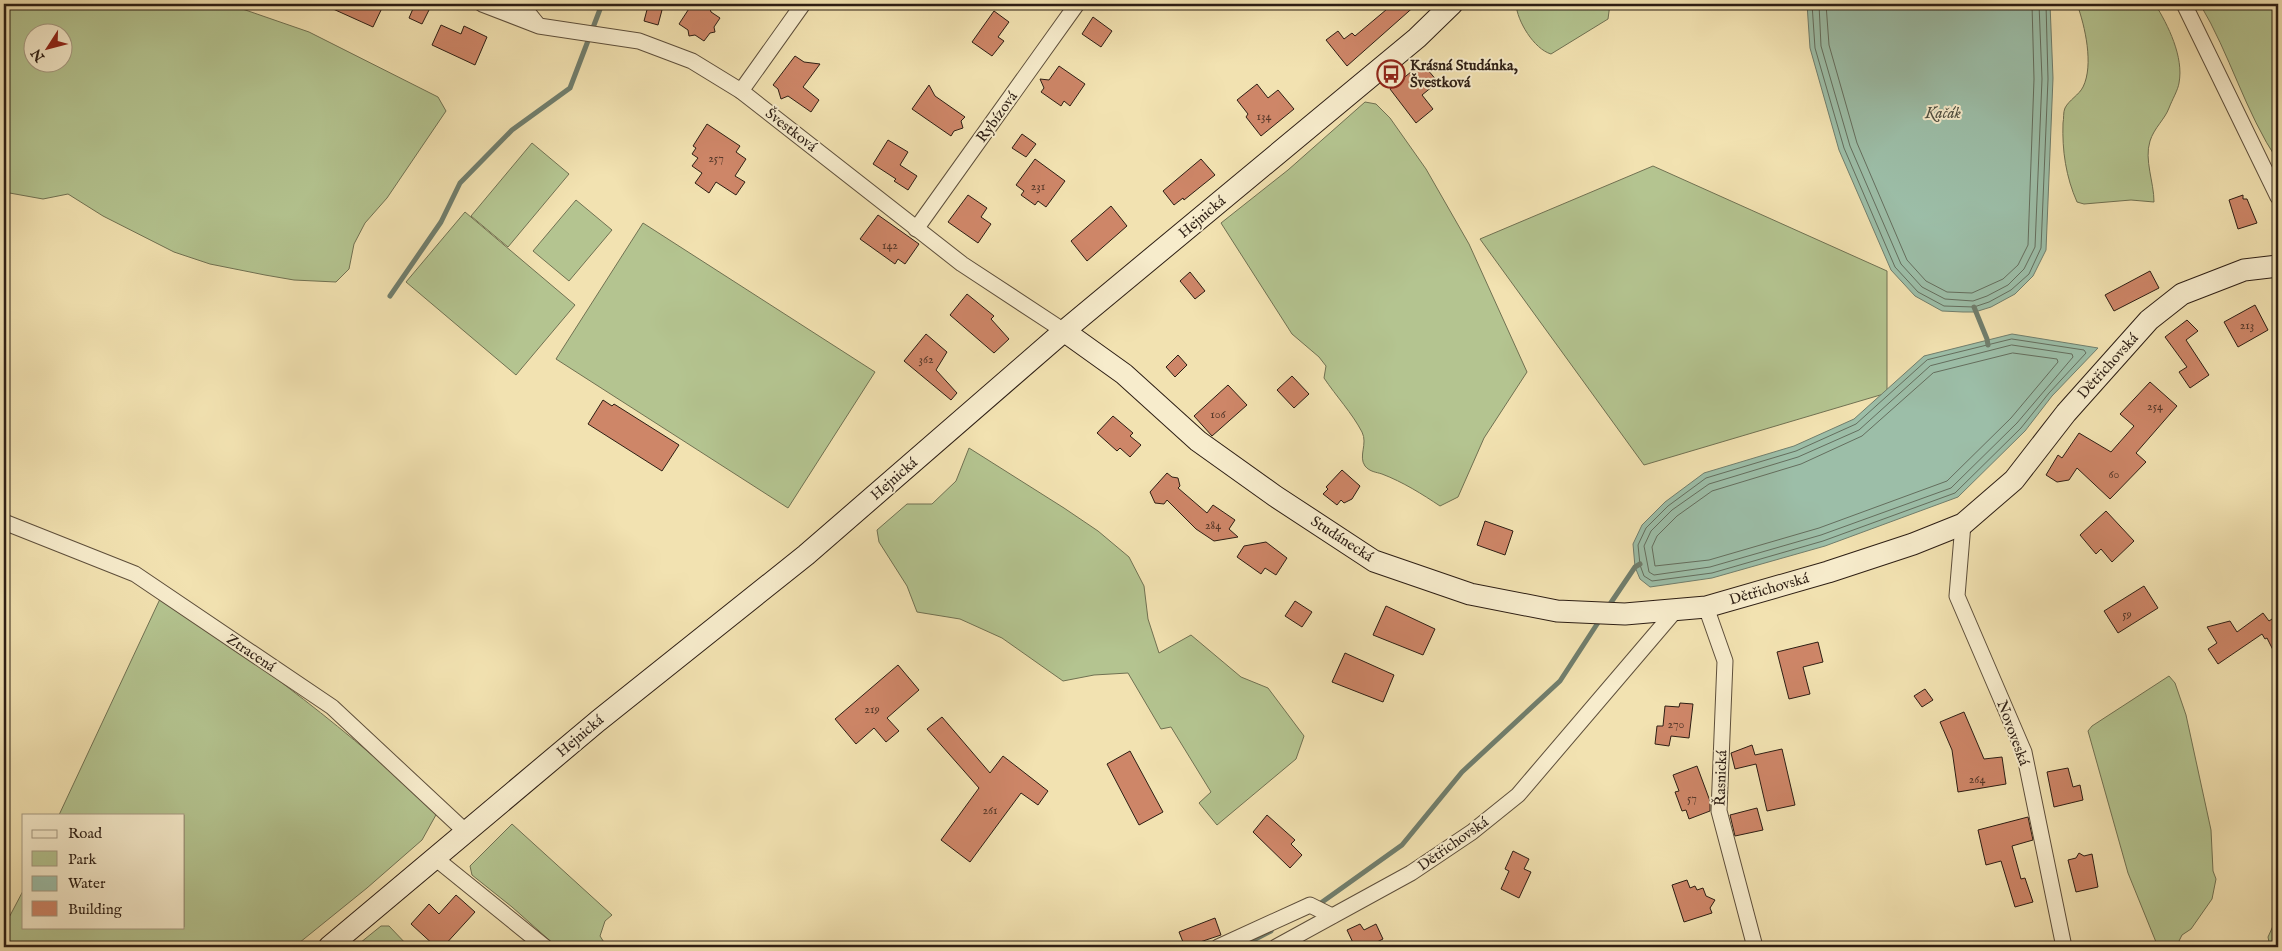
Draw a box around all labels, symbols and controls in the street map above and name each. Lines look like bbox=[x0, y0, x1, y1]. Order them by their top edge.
north arrow bbox=[22, 22, 72, 72]
text: N bbox=[27, 45, 50, 66]
place label: Krásná Studánka, Švestková bbox=[1410, 56, 1518, 92]
bus stop icon: Krásná Studánka, Švestková bbox=[1376, 59, 1406, 89]
street label: Rybízová bbox=[972, 87, 1022, 146]
street label: Švestková bbox=[761, 104, 821, 156]
water label: Kačák bbox=[1924, 104, 1962, 124]
house number: 134 bbox=[1257, 109, 1272, 124]
house number: 257 bbox=[708, 151, 724, 166]
house number: 231 bbox=[1031, 179, 1045, 194]
street label: Hejnická bbox=[1174, 191, 1230, 242]
house number: 142 bbox=[882, 238, 898, 253]
house number: 213 bbox=[2240, 318, 2254, 333]
street label: Dětřichovská bbox=[2073, 329, 2143, 403]
house number: 362 bbox=[918, 352, 934, 367]
house number: 254 bbox=[2147, 399, 2163, 414]
house number: 106 bbox=[1210, 407, 1227, 422]
street label: Hejnická bbox=[867, 453, 922, 505]
house number: 60 bbox=[2109, 467, 2120, 482]
street label: Studánecká bbox=[1307, 512, 1377, 567]
house number: 284 bbox=[1205, 518, 1221, 533]
street label: Dětřichovská bbox=[1727, 568, 1812, 609]
house number: 59 bbox=[2122, 607, 2132, 622]
street label: Ztracená bbox=[223, 630, 280, 677]
street label: Novoveská bbox=[1992, 698, 2034, 769]
house number: 219 bbox=[864, 702, 880, 717]
street label: Hejnická bbox=[552, 710, 608, 761]
house number: 270 bbox=[1667, 717, 1685, 732]
street label: Řasnická bbox=[1711, 749, 1731, 806]
house number: 264 bbox=[1969, 772, 1985, 787]
house number: 57 bbox=[1687, 791, 1697, 806]
house number: 261 bbox=[982, 803, 998, 818]
street label: Dětřichovská bbox=[1414, 812, 1493, 875]
legend bbox=[22, 814, 185, 928]
text: Road bbox=[68, 824, 103, 843]
text: Park bbox=[68, 850, 98, 869]
text: Water bbox=[68, 874, 106, 893]
text: Building bbox=[68, 900, 123, 919]

